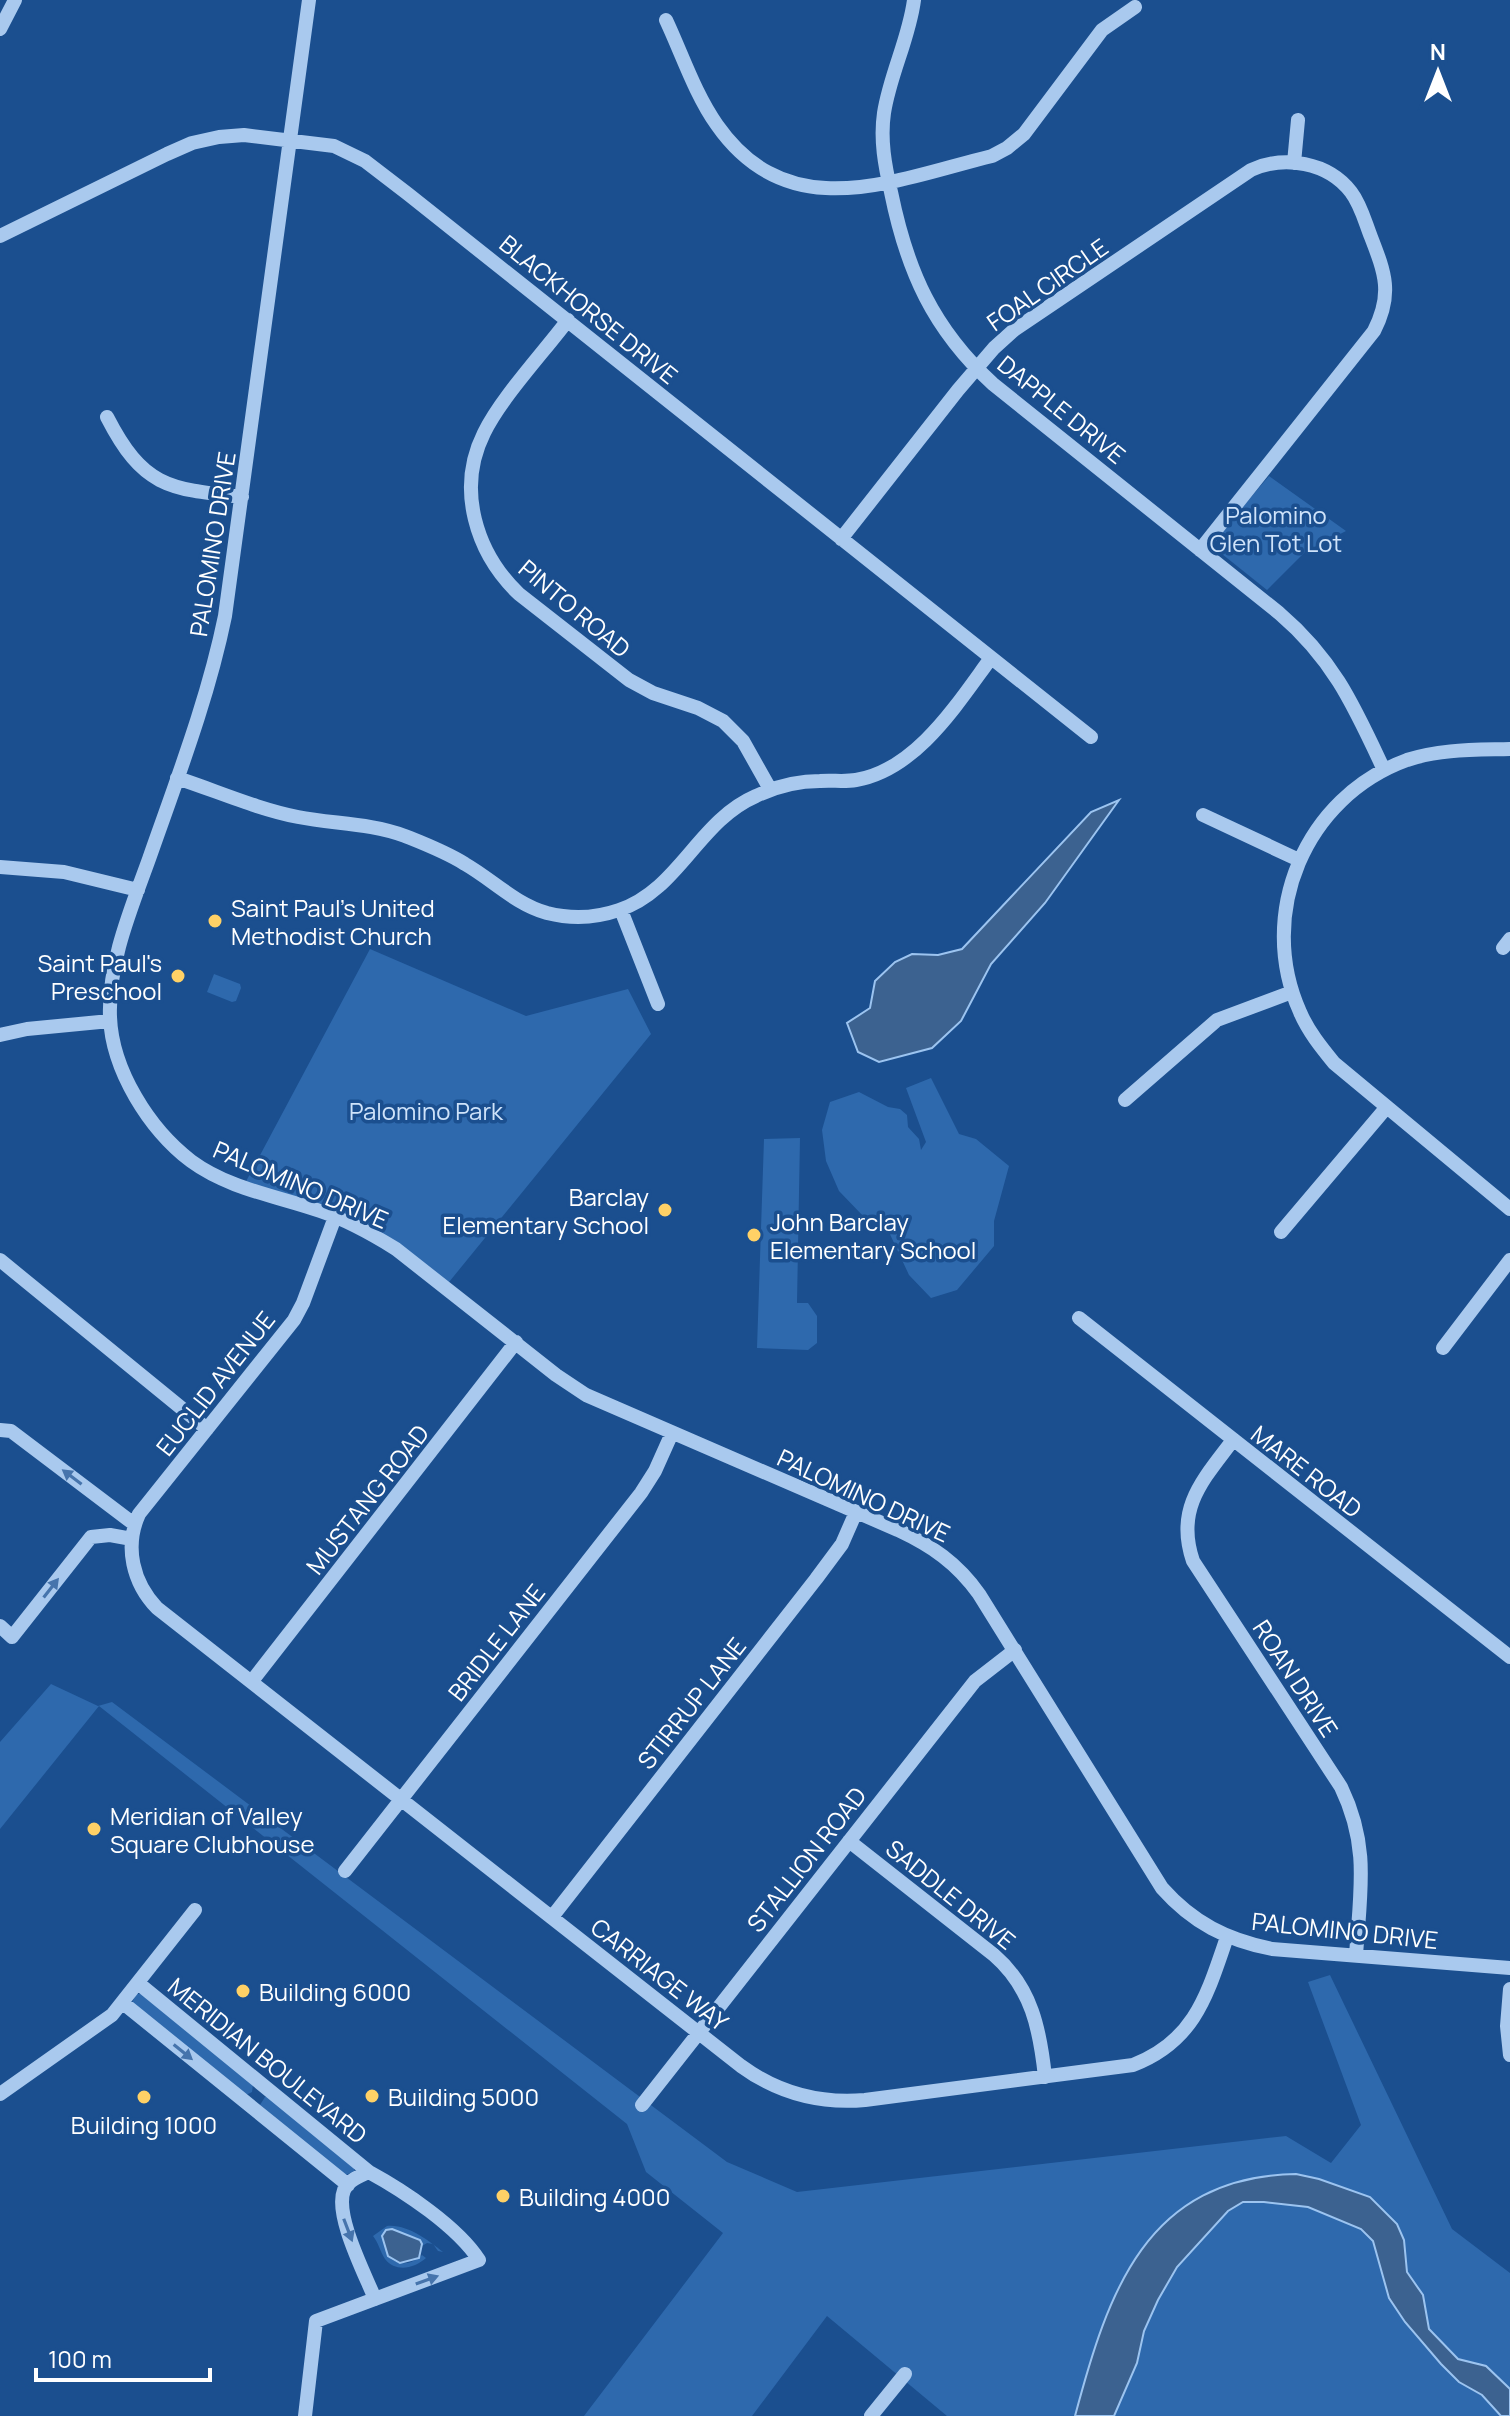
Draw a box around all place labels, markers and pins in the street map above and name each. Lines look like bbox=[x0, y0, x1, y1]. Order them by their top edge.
place label: Saint Paul's United Methodist Church bbox=[231, 891, 435, 952]
marker: Saint Paul's United Methodist Church bbox=[206, 912, 224, 930]
place label: Saint Paul's Preschool bbox=[37, 946, 162, 1007]
marker: Saint Paul's Preschool bbox=[169, 967, 187, 985]
place label: Barclay Elementary School bbox=[443, 1180, 649, 1241]
marker: Barclay Elementary School bbox=[656, 1201, 674, 1219]
place label: John Barclay Elementary School bbox=[770, 1205, 976, 1266]
marker: John Barclay Elementary School bbox=[745, 1226, 763, 1244]
place label: Meridian of Valley Square Clubhouse bbox=[110, 1799, 314, 1860]
marker: Meridian of Valley Square Clubhouse bbox=[85, 1820, 103, 1838]
place label: Building 6000 bbox=[259, 1975, 411, 2008]
marker: Building 6000 bbox=[234, 1982, 252, 2000]
place label: Building 5000 bbox=[388, 2080, 539, 2113]
marker: Building 5000 bbox=[363, 2087, 381, 2105]
marker: Building 1000 bbox=[135, 2088, 153, 2106]
place label: Building 1000 bbox=[71, 2108, 217, 2141]
place label: Building 4000 bbox=[519, 2180, 670, 2213]
marker: Building 4000 bbox=[494, 2187, 512, 2205]

